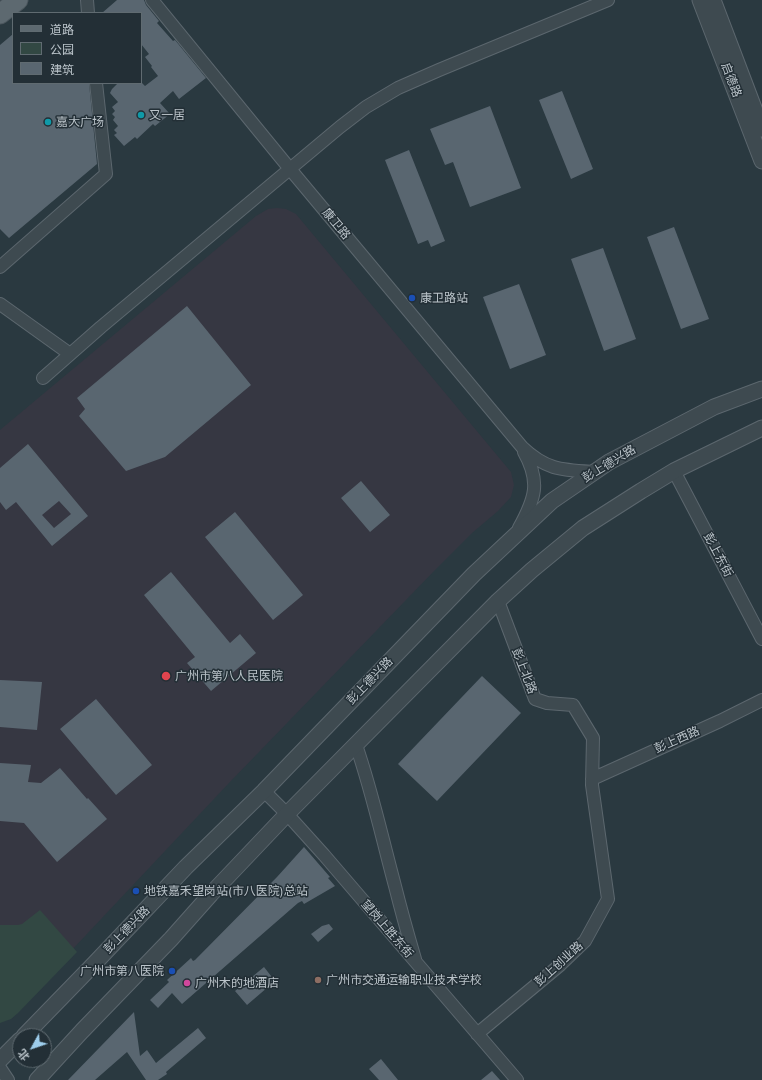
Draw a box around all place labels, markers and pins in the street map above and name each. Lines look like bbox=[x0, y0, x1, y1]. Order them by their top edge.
place label: 又一居 bbox=[149, 108, 185, 122]
marker: 又一居 bbox=[136, 110, 146, 120]
place label: 嘉大广场 bbox=[56, 115, 104, 129]
marker: 嘉大广场 bbox=[43, 117, 53, 127]
place label: 康卫路站 bbox=[420, 291, 468, 305]
marker: 康卫路站 bbox=[407, 293, 417, 303]
place label: 广州市第八人民医院 bbox=[175, 669, 283, 683]
marker: 广州市第八人民医院 bbox=[160, 670, 172, 682]
place label: 地铁嘉禾望岗站(市八医院)总站 bbox=[144, 884, 308, 898]
marker: 地铁嘉禾望岗站(市八医院)总站 bbox=[131, 886, 141, 896]
place label: 广州市第八医院 bbox=[80, 964, 164, 978]
marker: 广州市第八医院 bbox=[167, 966, 177, 976]
place label: 广州市交通运输职业技术学校 bbox=[326, 973, 482, 987]
marker: 广州市交通运输职业技术学校 bbox=[313, 975, 323, 985]
place label: 广州木的地酒店 bbox=[195, 976, 279, 990]
marker: 广州木的地酒店 bbox=[182, 978, 192, 988]

